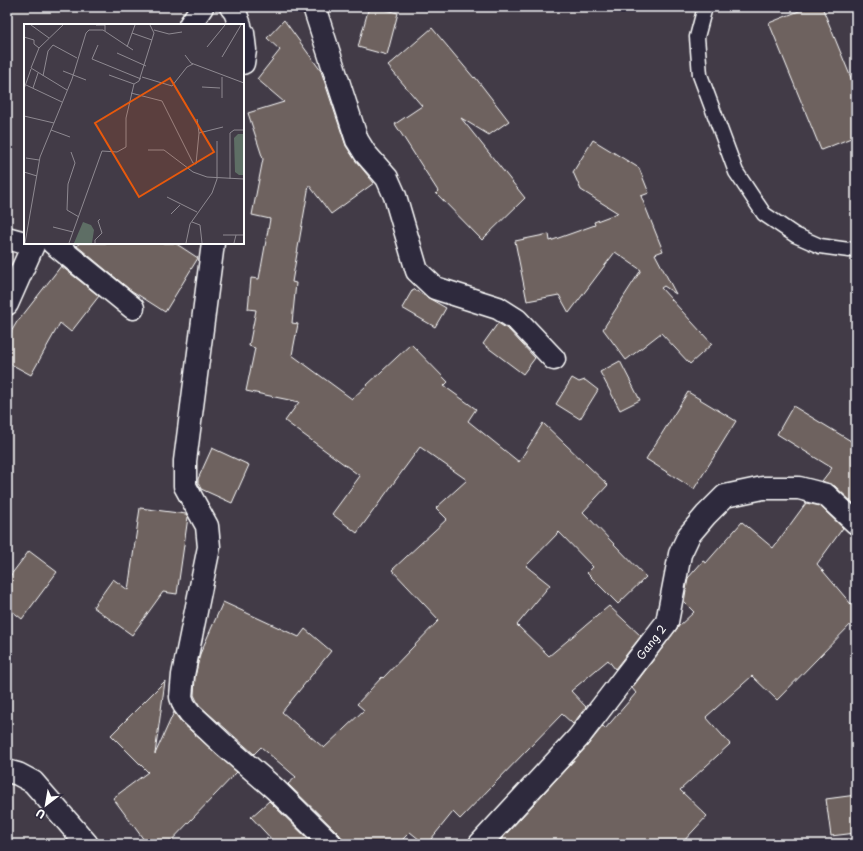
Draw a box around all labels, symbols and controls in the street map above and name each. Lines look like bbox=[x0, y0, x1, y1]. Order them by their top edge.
inset map bbox=[24, 24, 244, 244]
street label: Gang 2 bbox=[632, 621, 670, 663]
north arrow bbox=[26, 785, 66, 825]
text: U bbox=[33, 805, 49, 823]

